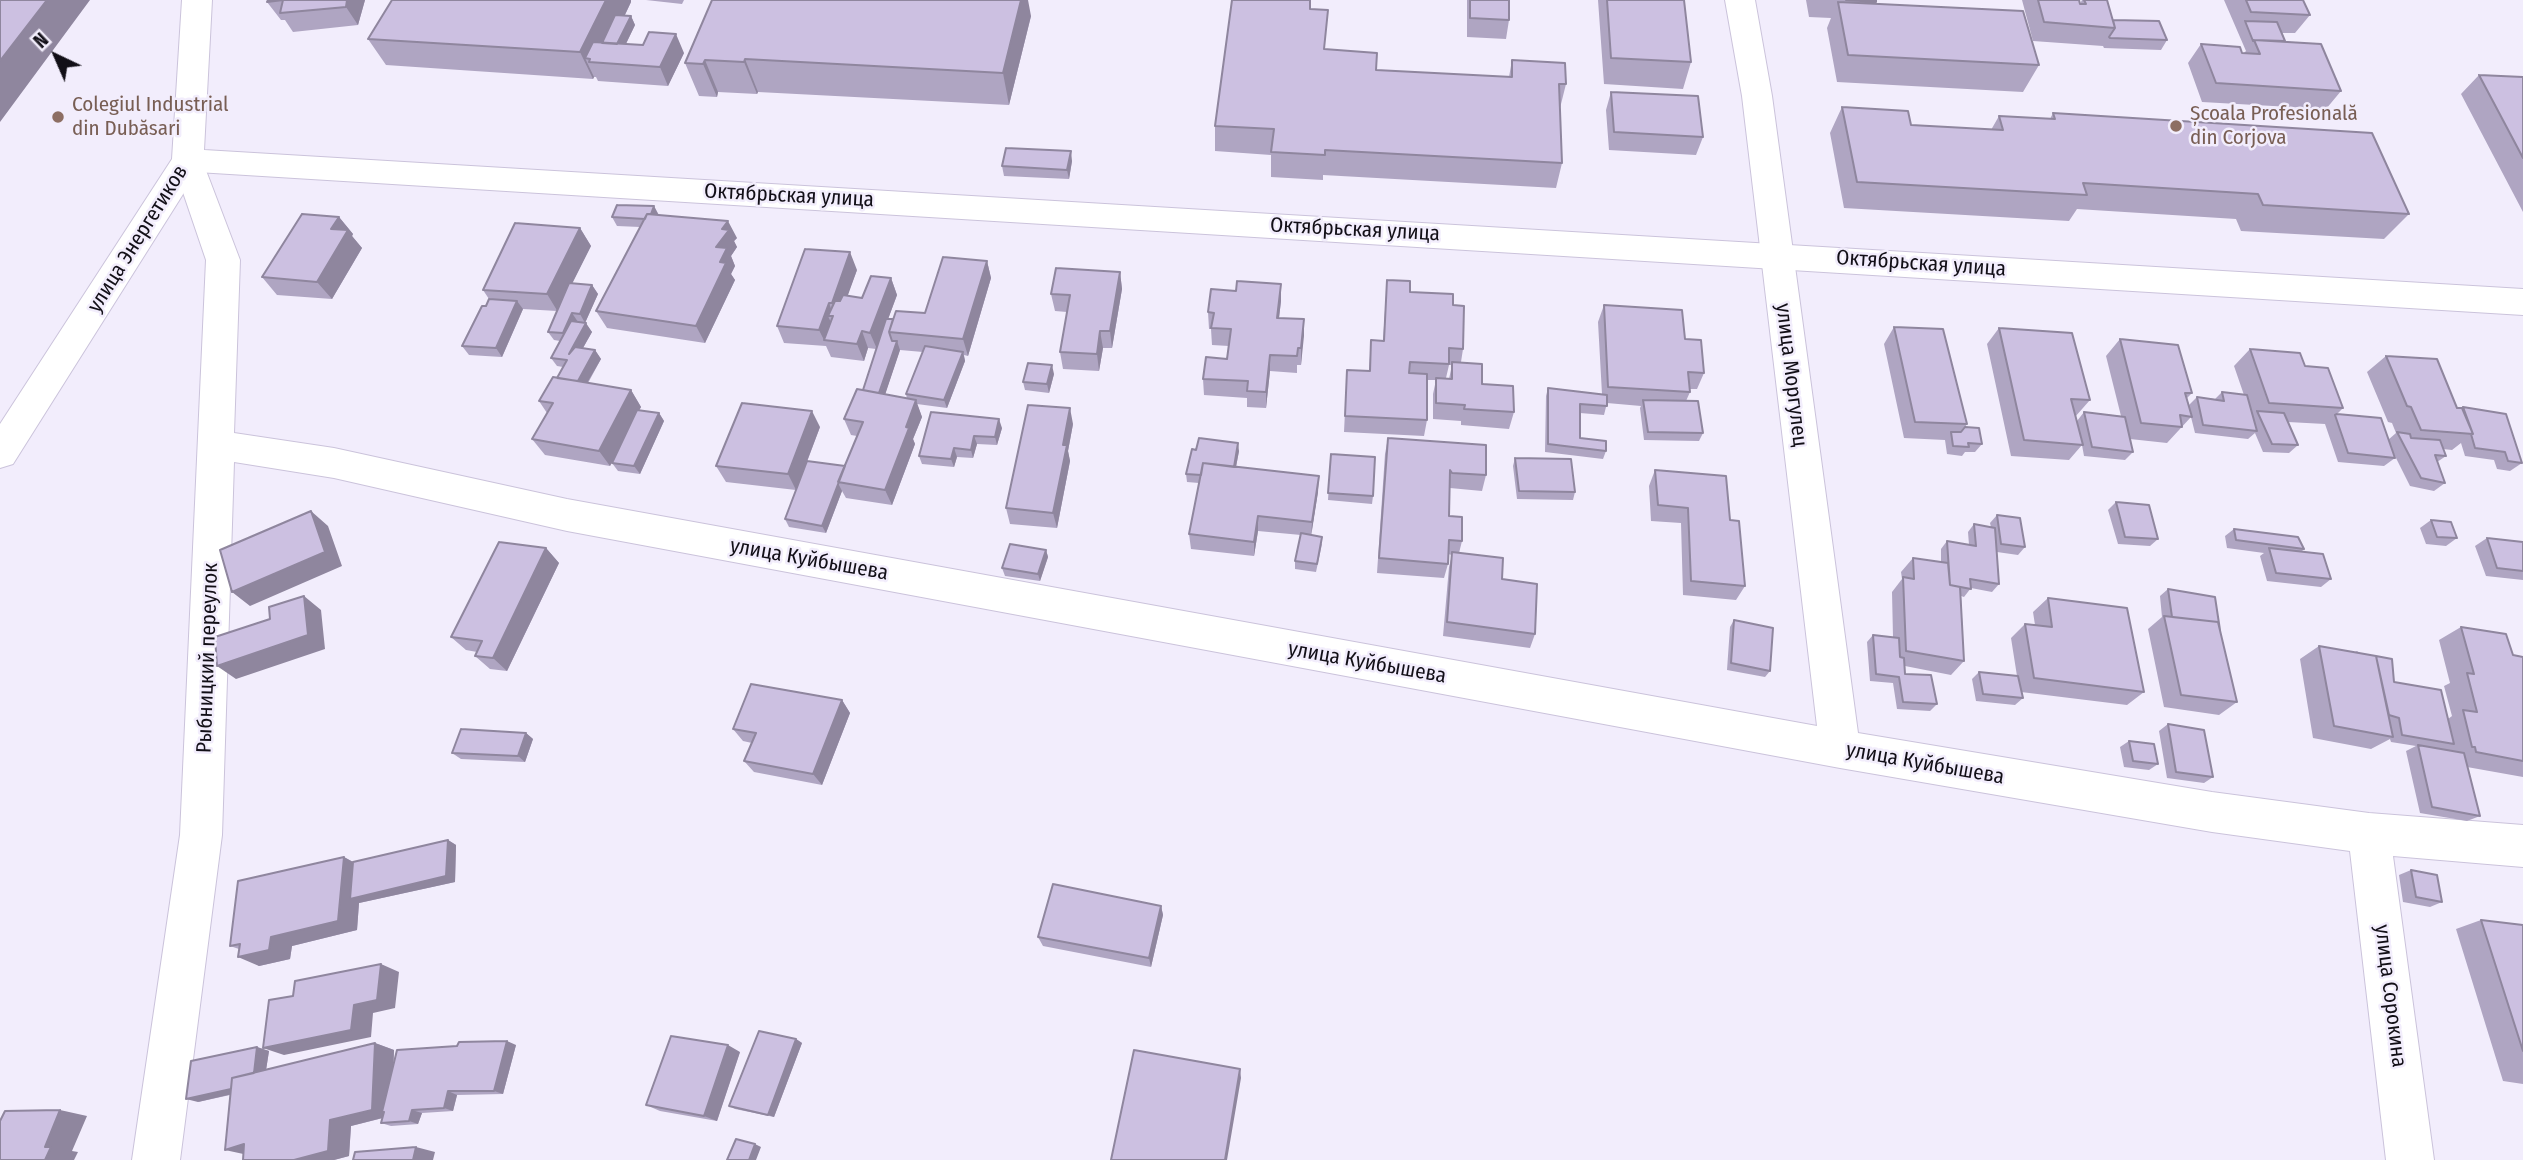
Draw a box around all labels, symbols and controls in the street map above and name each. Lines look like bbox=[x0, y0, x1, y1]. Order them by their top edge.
north arrow bbox=[21, 21, 91, 91]
text: N bbox=[29, 28, 53, 53]
place label: Colegiul Industrial din Dubăsari bbox=[72, 92, 229, 142]
place label: Școala Profesională din Corjova bbox=[2190, 101, 2358, 151]
marker: Colegiul Industrial din Dubăsari bbox=[50, 109, 66, 125]
marker: Școala Profesională din Corjova bbox=[2168, 118, 2184, 134]
street label: улица Энергетиков bbox=[83, 161, 193, 317]
street label: Октябрьская улица bbox=[703, 179, 875, 213]
street label: Октябрьская улица bbox=[1269, 213, 1441, 247]
street label: Октябрьская улица bbox=[1835, 245, 2007, 283]
street label: улица Моргулец bbox=[1770, 302, 1812, 448]
street label: улица Куйбышева bbox=[728, 534, 890, 586]
street label: Рыбницкий переулок bbox=[192, 563, 224, 753]
street label: улица Куйбышева bbox=[1286, 637, 1448, 689]
street label: улица Куйбышева bbox=[1844, 738, 2006, 790]
street label: улица Сорокина bbox=[2369, 923, 2411, 1069]

